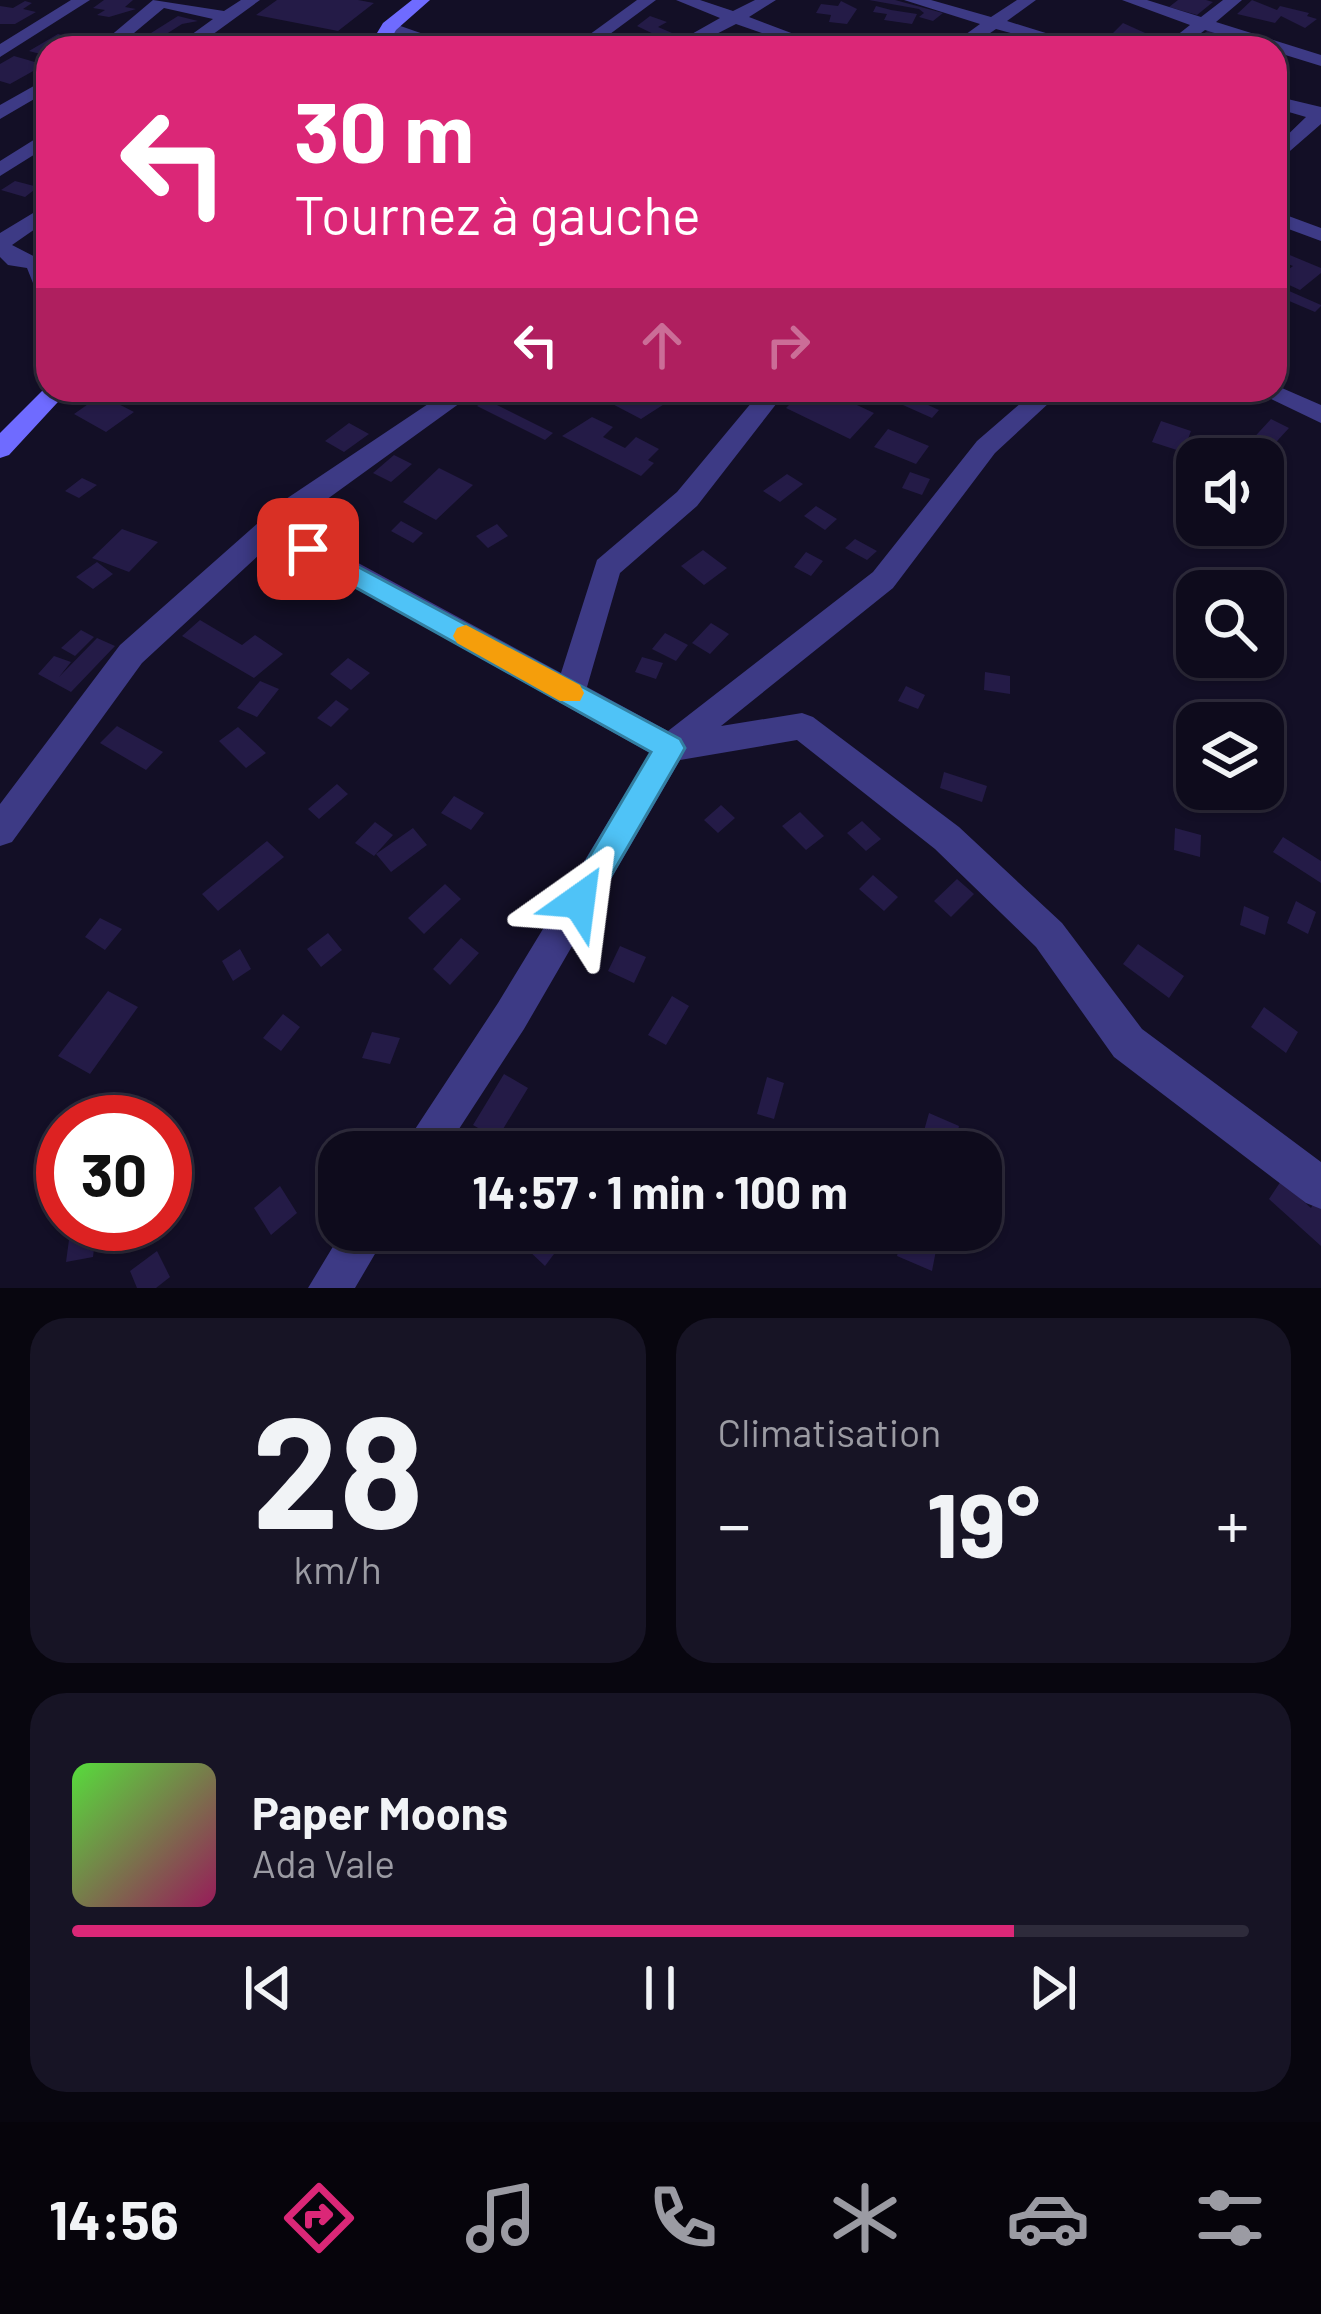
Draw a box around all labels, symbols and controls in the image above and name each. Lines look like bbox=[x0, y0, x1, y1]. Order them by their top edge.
text: 30 m bbox=[294, 79, 474, 180]
icon: left bbox=[96, 84, 252, 240]
text: Tournez à gauche bbox=[294, 181, 701, 246]
icon: left bbox=[503, 312, 569, 378]
icon: ahead bbox=[629, 312, 695, 378]
icon: right bbox=[755, 312, 821, 378]
map controls bbox=[1176, 438, 1284, 810]
button: sound bbox=[1176, 438, 1284, 546]
pin bbox=[257, 498, 359, 600]
icon: arrive bbox=[275, 516, 341, 582]
button: search bbox=[1176, 570, 1284, 678]
button: layers bbox=[1176, 702, 1284, 810]
position arrow bbox=[516, 838, 642, 964]
speed limit sign: 30 bbox=[36, 1095, 192, 1251]
text: 14:57 · 1 min · 100 m bbox=[472, 1164, 848, 1218]
text: 28 bbox=[252, 1373, 424, 1560]
text: Climatisation bbox=[718, 1408, 941, 1455]
text: 19° bbox=[927, 1468, 1040, 1576]
text: − bbox=[718, 1483, 751, 1562]
text: + bbox=[1216, 1483, 1249, 1562]
text: km/h bbox=[294, 1545, 382, 1592]
text: Paper Moons bbox=[252, 1785, 508, 1839]
text: Ada Vale bbox=[252, 1839, 395, 1886]
icon: previous bbox=[235, 1955, 301, 2021]
icon: pause bbox=[627, 1955, 693, 2021]
icon: next bbox=[1020, 1955, 1086, 2021]
icon: directions bbox=[277, 2176, 361, 2260]
icon: music bbox=[459, 2176, 543, 2260]
icon: phone bbox=[641, 2176, 725, 2260]
icon: climate bbox=[823, 2176, 907, 2260]
icon: car bbox=[1006, 2176, 1090, 2260]
icon: filters bbox=[1188, 2176, 1272, 2260]
text: 14:56 bbox=[49, 2186, 179, 2251]

